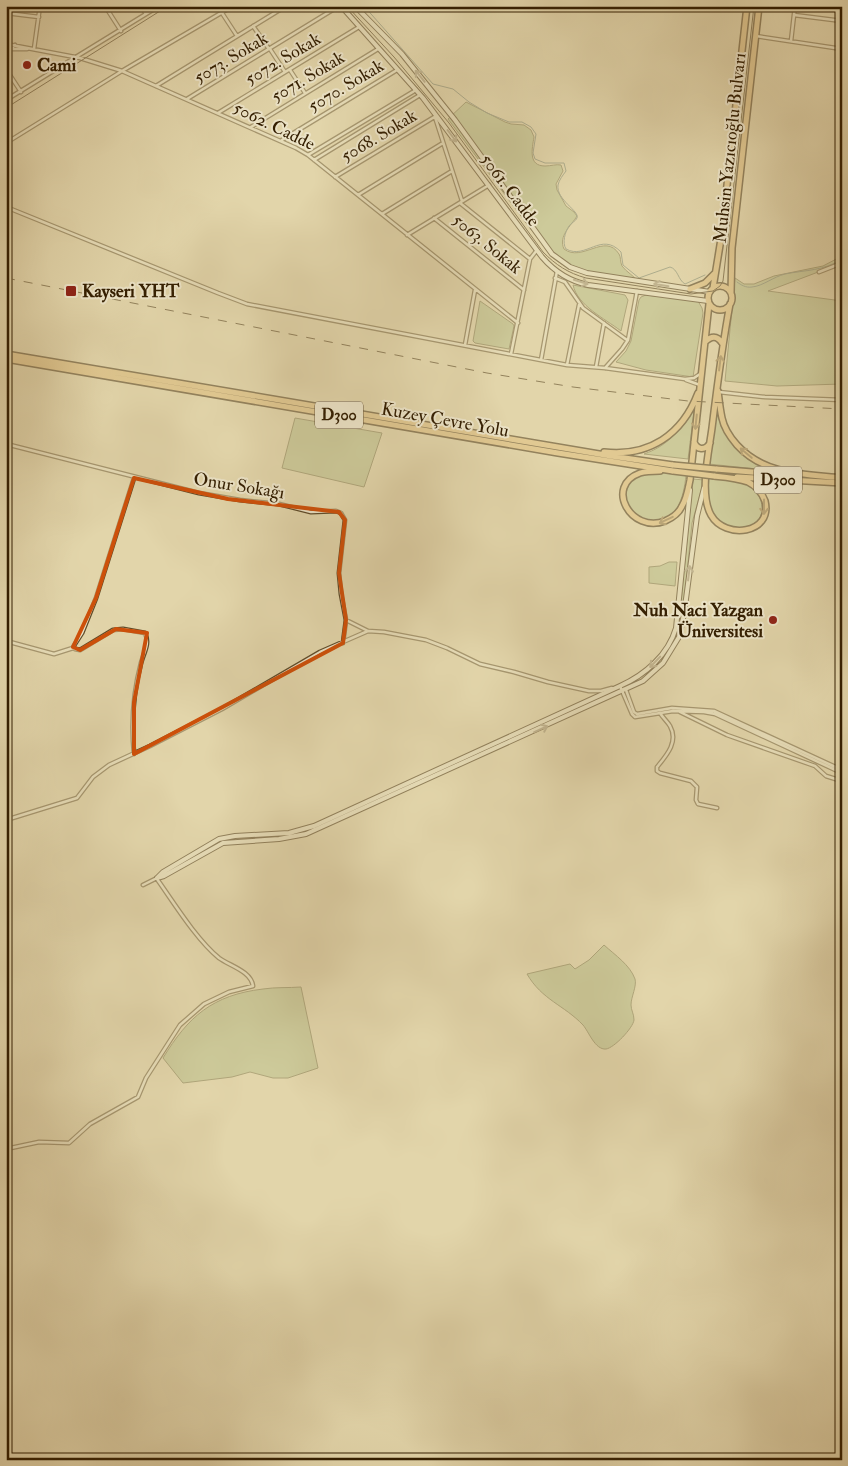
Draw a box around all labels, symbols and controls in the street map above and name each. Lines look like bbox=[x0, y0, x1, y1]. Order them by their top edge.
street label: 5073. Sokak bbox=[190, 27, 273, 89]
street label: 5072. Sokak bbox=[241, 27, 326, 91]
street label: 5071. Sokak bbox=[267, 46, 349, 108]
street label: Muhsin Yazıcıoğlu Bulvarı bbox=[709, 52, 751, 244]
place label: Cami bbox=[37, 54, 76, 77]
street label: 5070. Sokak bbox=[304, 54, 389, 118]
marker: Cami bbox=[21, 59, 33, 71]
one-way arrow bbox=[414, 70, 425, 83]
street label: 5062. Cadde bbox=[229, 96, 319, 156]
street label: 5068. Sokak bbox=[337, 104, 422, 168]
one-way arrow bbox=[447, 129, 457, 143]
street label: 5061. Cadde bbox=[475, 149, 545, 231]
street label: 5063. Sokak bbox=[447, 209, 527, 279]
one-way arrow bbox=[572, 278, 588, 288]
one-way arrow bbox=[654, 279, 670, 289]
place label: Kayseri YHT bbox=[82, 280, 180, 303]
marker: Kayseri YHT bbox=[64, 284, 78, 298]
one-way arrow bbox=[715, 355, 725, 371]
street label: Kuzey Çevre Yolu bbox=[379, 397, 511, 443]
road number: D300 bbox=[315, 402, 363, 428]
one-way arrow bbox=[691, 414, 701, 430]
one-way arrow bbox=[740, 447, 753, 458]
road number: D300 bbox=[754, 466, 802, 494]
street label: Onur Sokağı bbox=[192, 467, 286, 505]
one-way arrow bbox=[759, 498, 769, 514]
one-way arrow bbox=[659, 515, 674, 525]
one-way arrow bbox=[684, 565, 694, 581]
place label: Nuh Naci Yazgan Üniversitesi bbox=[632, 599, 764, 643]
marker: Nuh Naci Yazgan Üniversitesi bbox=[767, 614, 779, 626]
one-way arrow bbox=[649, 656, 661, 668]
one-way arrow bbox=[533, 723, 548, 733]

